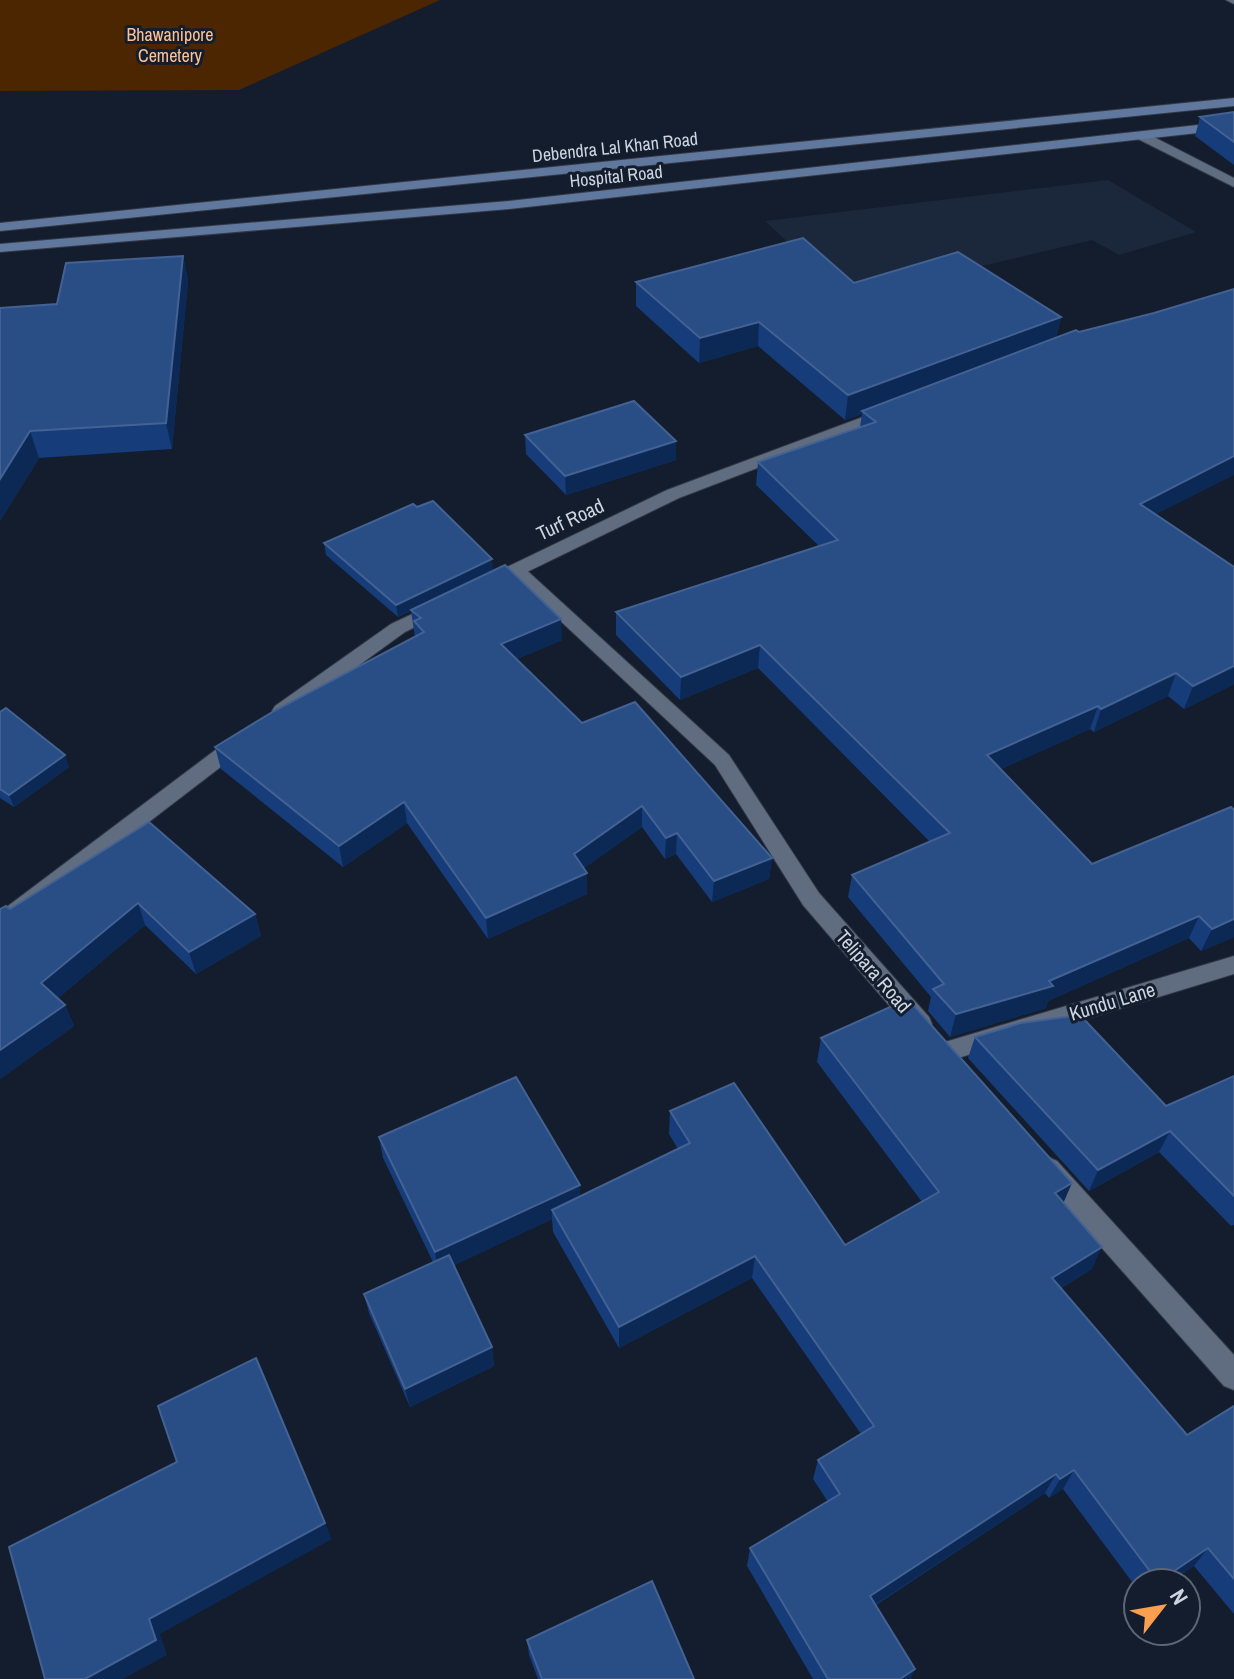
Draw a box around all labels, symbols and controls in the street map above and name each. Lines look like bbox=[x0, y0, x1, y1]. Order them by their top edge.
park label: Bhawanipore Cemetery bbox=[127, 22, 213, 68]
street label: Debendra Lal Khan Road bbox=[531, 126, 699, 168]
street label: Hospital Road bbox=[568, 159, 664, 193]
street label: Turf Road bbox=[532, 492, 608, 546]
street label: Telipara Road bbox=[830, 924, 918, 1018]
street label: Kundu Lane bbox=[1066, 975, 1158, 1027]
north arrow bbox=[1122, 1567, 1202, 1647]
text: N bbox=[1163, 1583, 1195, 1610]

